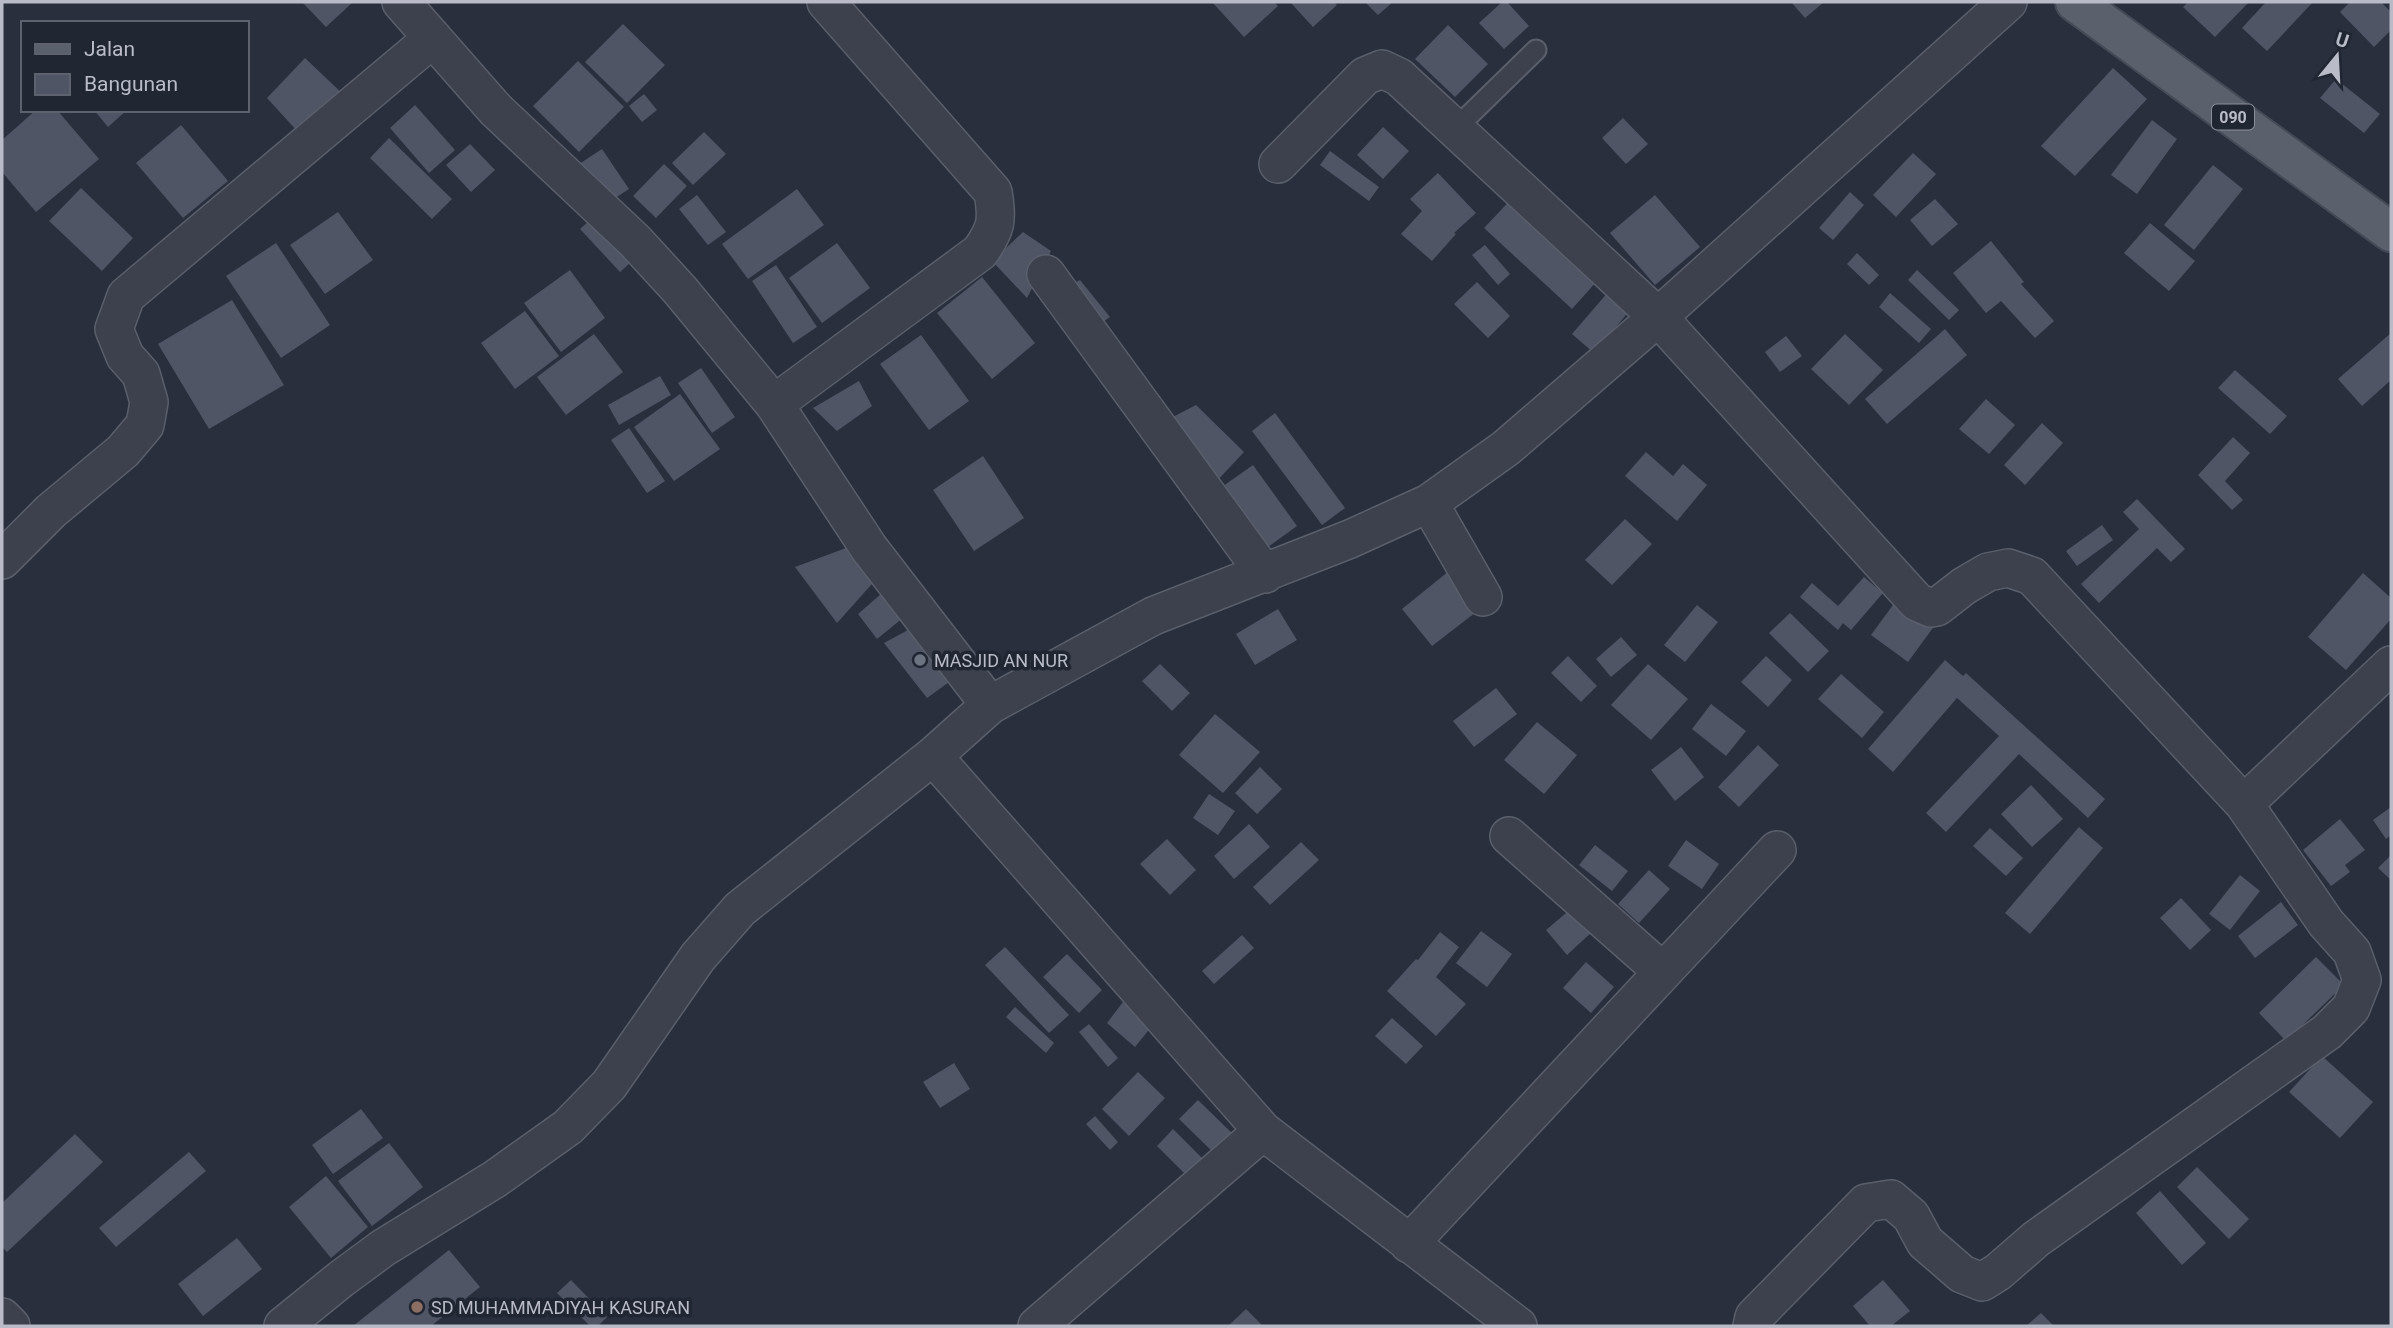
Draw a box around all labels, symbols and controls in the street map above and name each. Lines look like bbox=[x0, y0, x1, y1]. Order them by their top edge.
legend bbox=[21, 21, 248, 112]
north arrow bbox=[2302, 21, 2372, 91]
text: U bbox=[2333, 27, 2352, 53]
text: Jalan bbox=[84, 37, 135, 61]
text: Bangunan bbox=[84, 72, 178, 96]
road number: 090 bbox=[2212, 105, 2254, 130]
place label: MASJID AN NUR bbox=[934, 650, 1068, 671]
marker: MASJID AN NUR bbox=[912, 652, 928, 668]
place label: SD MUHAMMADIYAH KASURAN bbox=[431, 1297, 690, 1318]
marker: SD MUHAMMADIYAH KASURAN bbox=[409, 1299, 425, 1315]

